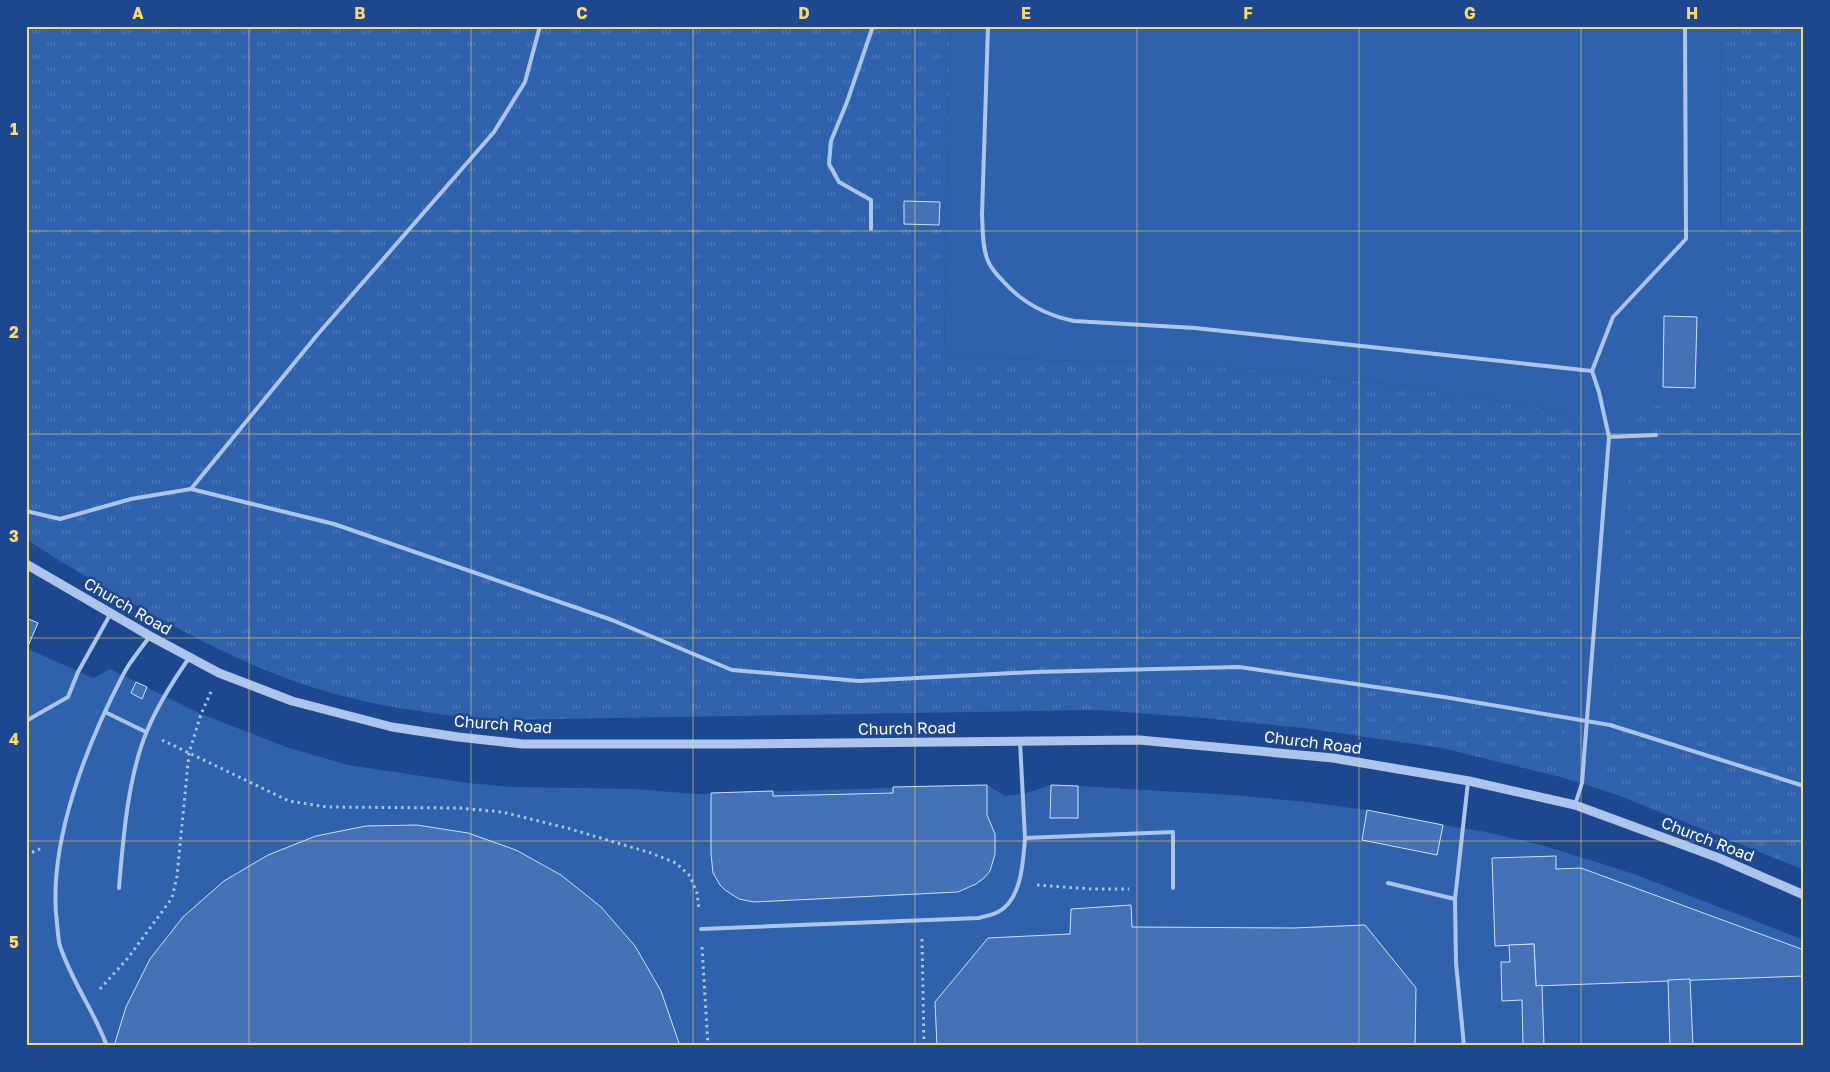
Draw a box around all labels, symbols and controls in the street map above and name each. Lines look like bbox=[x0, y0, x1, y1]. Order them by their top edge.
text: A bbox=[132, 3, 144, 23]
text: B bbox=[354, 3, 366, 23]
text: C bbox=[576, 3, 588, 23]
text: D bbox=[798, 3, 810, 23]
text: E bbox=[1021, 3, 1031, 23]
text: F bbox=[1243, 3, 1253, 23]
text: G bbox=[1464, 3, 1476, 23]
text: H bbox=[1686, 3, 1698, 23]
text: 1 bbox=[10, 119, 18, 139]
text: 2 bbox=[9, 322, 19, 342]
text: 3 bbox=[9, 526, 19, 546]
street label: Church Road bbox=[80, 573, 176, 639]
street label: Church Road bbox=[453, 711, 553, 737]
street label: Church Road bbox=[858, 717, 956, 739]
street label: Church Road bbox=[1263, 726, 1363, 758]
text: 4 bbox=[9, 729, 19, 749]
street label: Church Road bbox=[1659, 812, 1757, 866]
text: 5 bbox=[9, 932, 19, 952]

